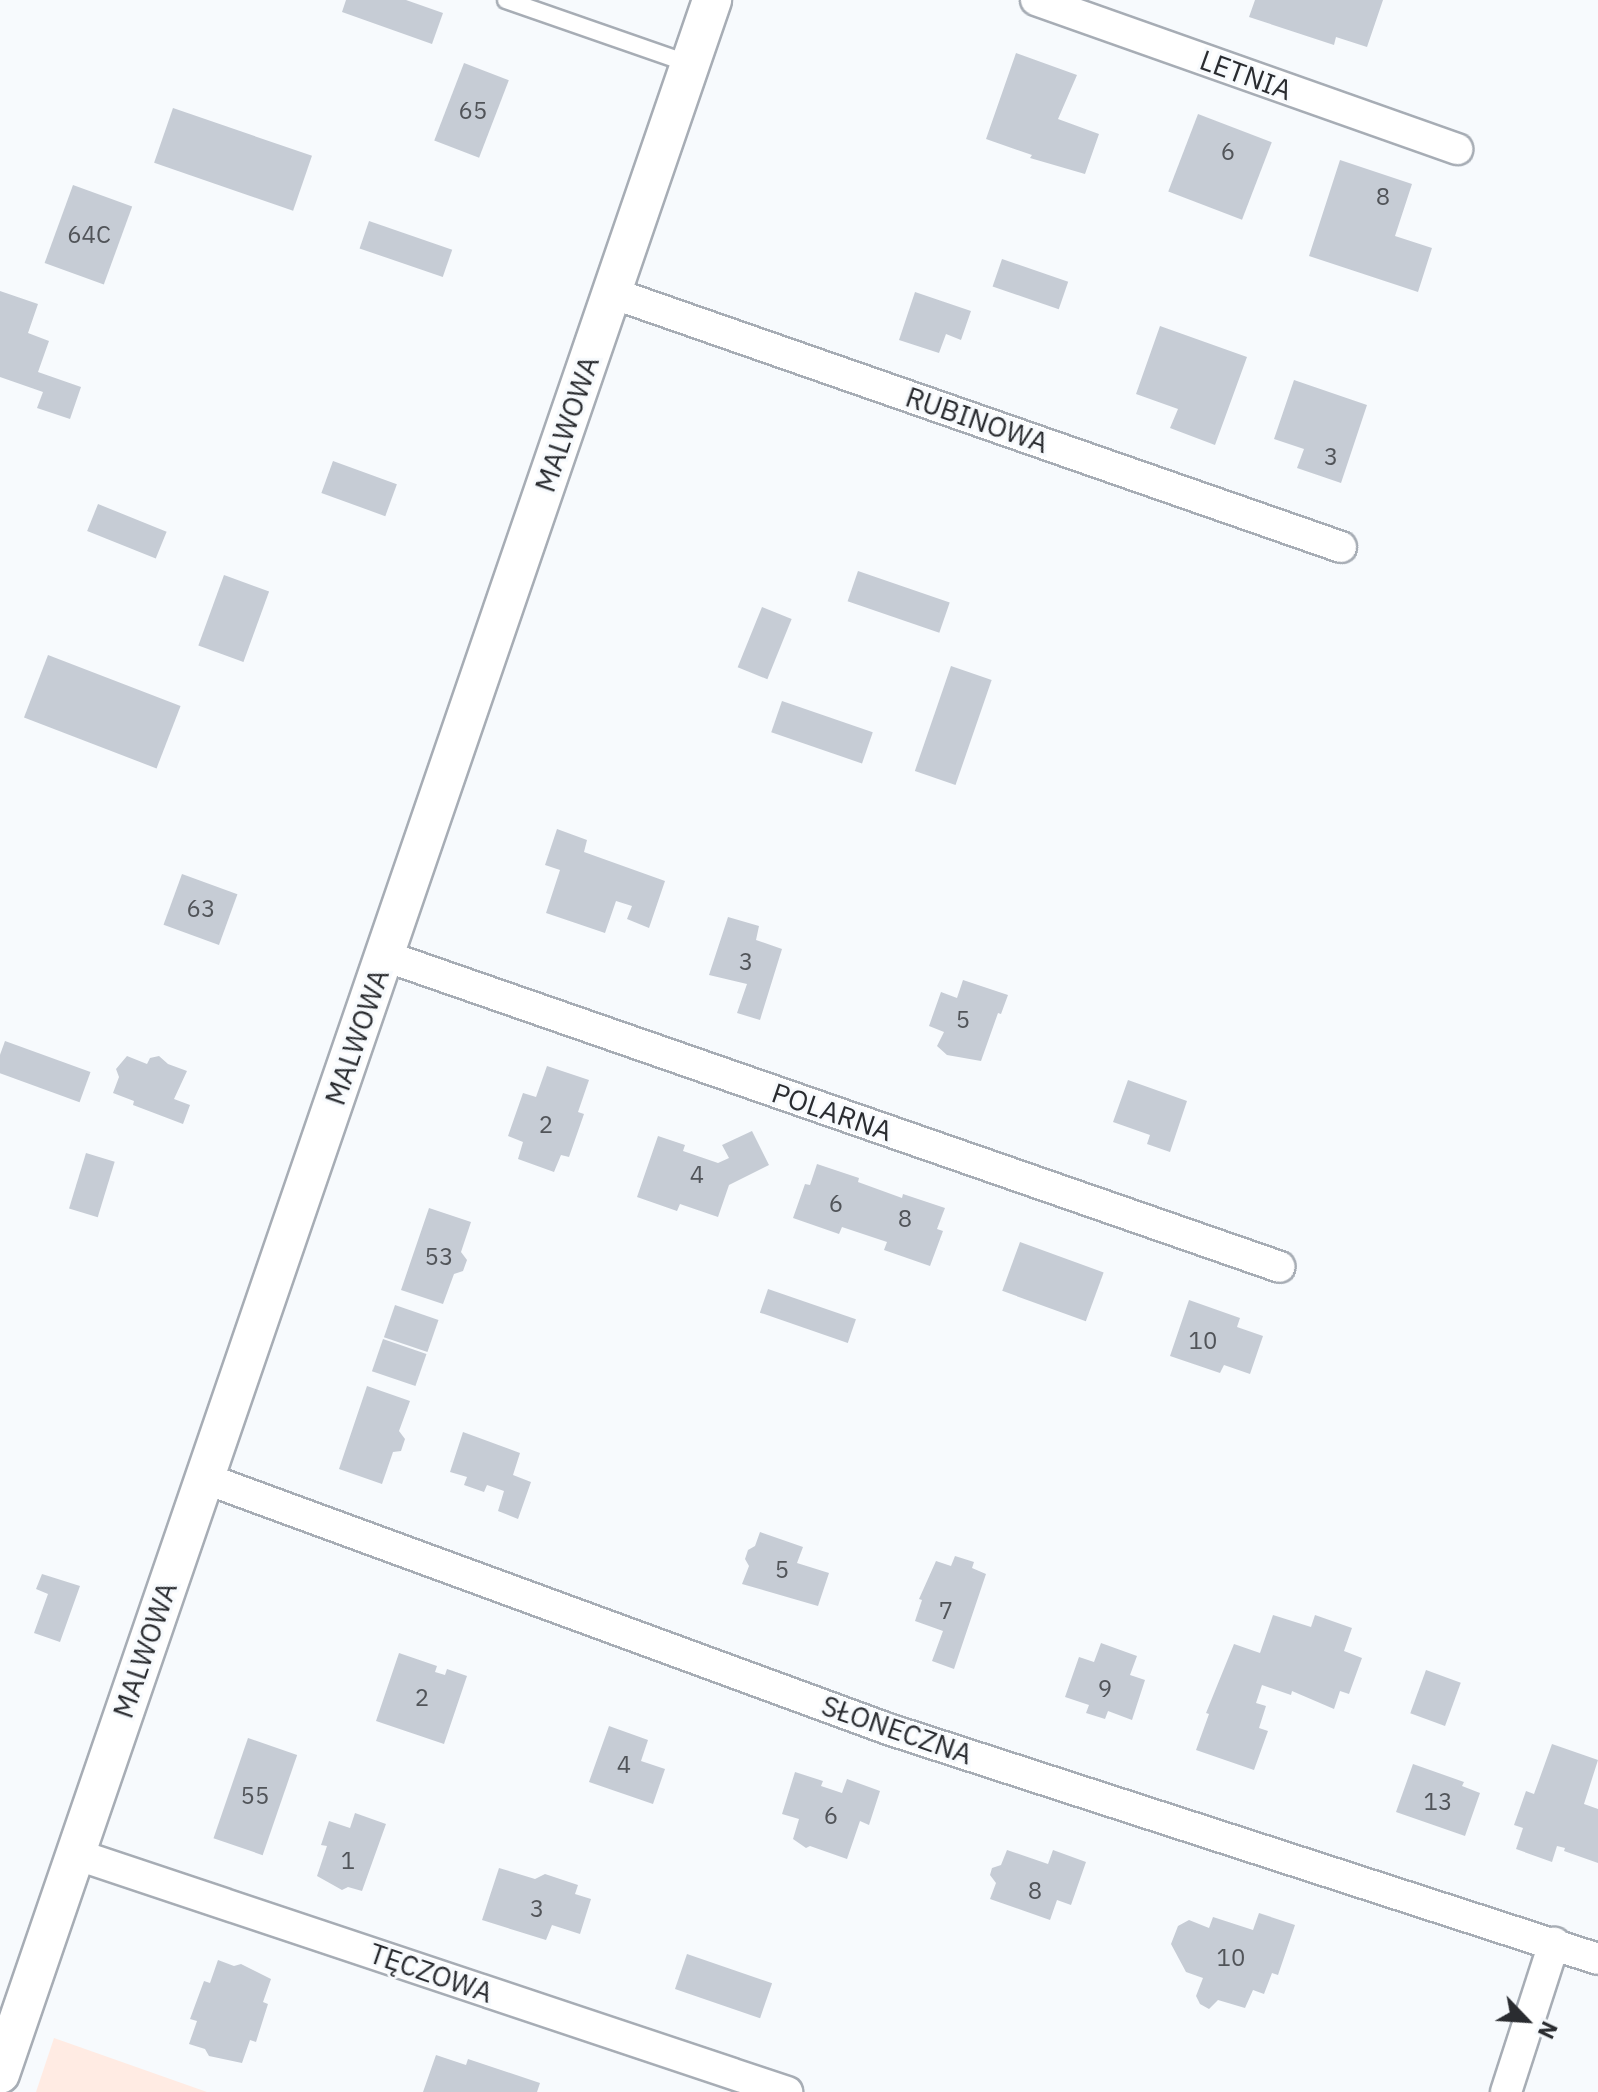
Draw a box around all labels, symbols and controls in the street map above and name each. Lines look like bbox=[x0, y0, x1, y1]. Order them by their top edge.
street label: LETNIA bbox=[1195, 43, 1297, 107]
house number: 65 bbox=[459, 97, 487, 125]
house number: 6 bbox=[1221, 138, 1235, 166]
house number: 8 bbox=[1376, 183, 1390, 211]
house number: 64C bbox=[67, 221, 111, 249]
street label: MALWOWA bbox=[528, 352, 606, 496]
street label: RUBINOWA bbox=[901, 380, 1053, 460]
house number: 3 bbox=[1324, 443, 1338, 471]
house number: 63 bbox=[187, 895, 215, 923]
house number: 3 bbox=[739, 948, 753, 976]
street label: MALWOWA bbox=[318, 965, 396, 1109]
house number: 5 bbox=[956, 1006, 970, 1034]
street label: POLARNA bbox=[767, 1076, 897, 1148]
house number: 2 bbox=[539, 1111, 553, 1139]
house number: 4 bbox=[690, 1161, 704, 1189]
house number: 6 bbox=[829, 1190, 843, 1218]
house number: 8 bbox=[898, 1205, 912, 1233]
house number: 53 bbox=[425, 1243, 453, 1271]
house number: 10 bbox=[1189, 1327, 1217, 1355]
house number: 5 bbox=[775, 1556, 789, 1584]
street label: MALWOWA bbox=[106, 1578, 184, 1722]
house number: 7 bbox=[939, 1597, 953, 1625]
house number: 9 bbox=[1098, 1675, 1112, 1703]
house number: 2 bbox=[415, 1684, 429, 1712]
street label: SŁONECZNA bbox=[817, 1689, 977, 1771]
house number: 4 bbox=[617, 1751, 631, 1779]
house number: 55 bbox=[241, 1782, 269, 1810]
house number: 13 bbox=[1424, 1788, 1452, 1816]
house number: 6 bbox=[824, 1802, 838, 1830]
house number: 1 bbox=[341, 1847, 355, 1875]
house number: 8 bbox=[1028, 1877, 1042, 1905]
house number: 3 bbox=[530, 1895, 544, 1923]
street label: TĘCZOWA bbox=[365, 1936, 497, 2010]
house number: 10 bbox=[1217, 1944, 1245, 1972]
north arrow bbox=[1486, 1980, 1566, 2060]
text: N bbox=[1532, 2017, 1565, 2044]

